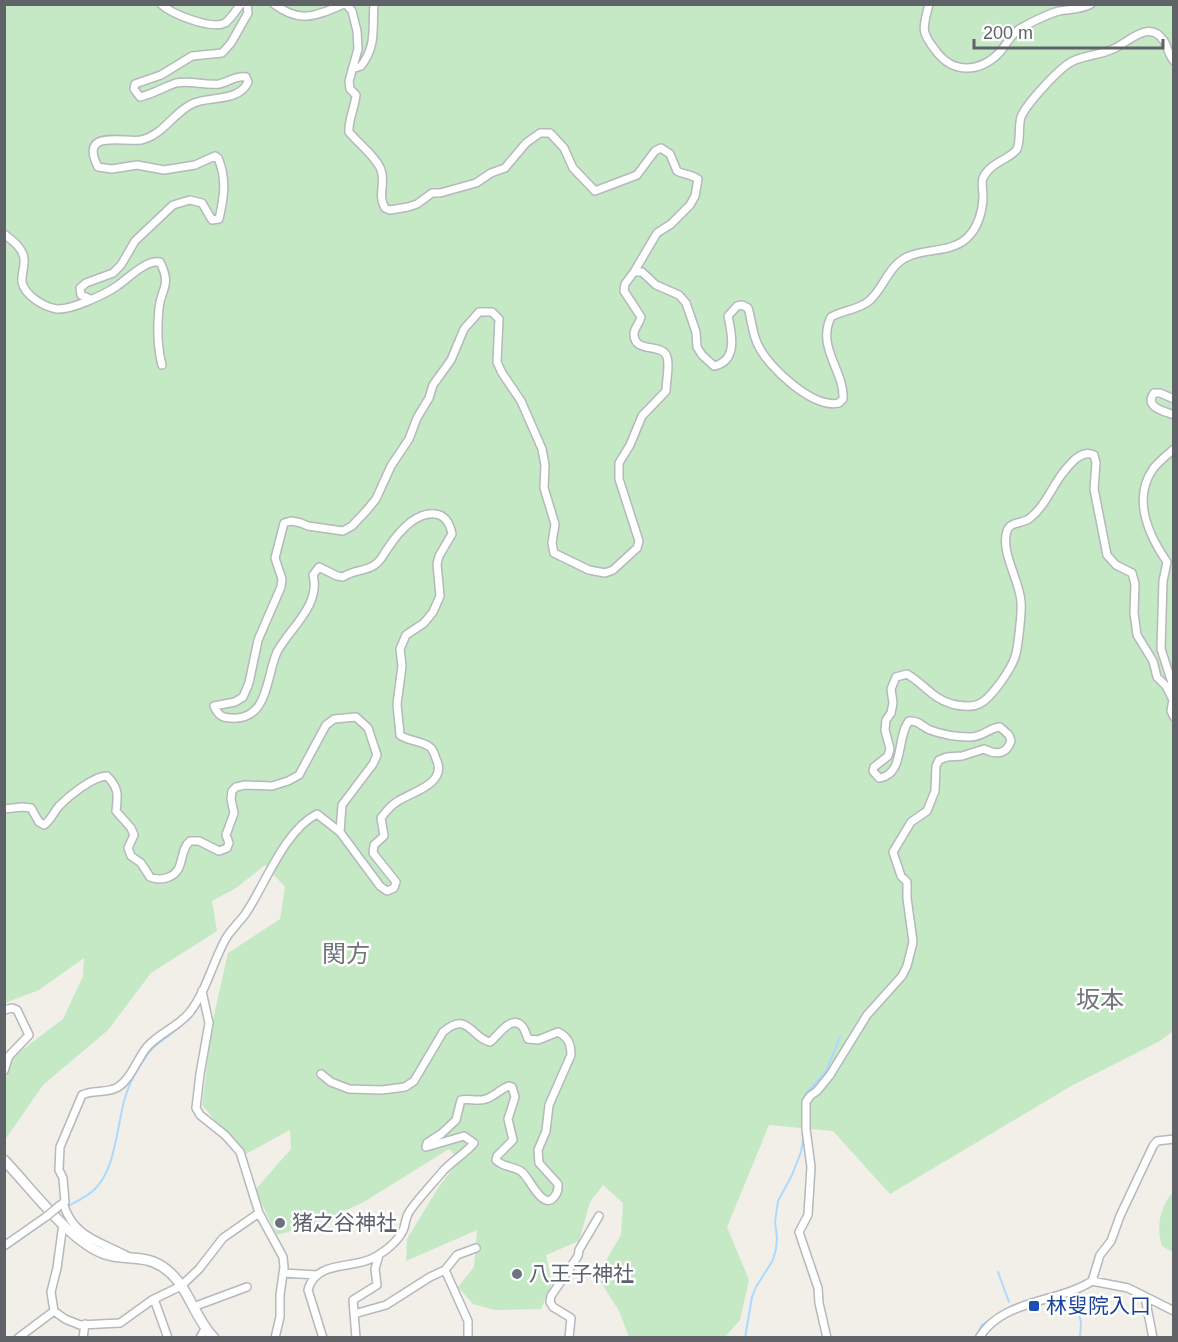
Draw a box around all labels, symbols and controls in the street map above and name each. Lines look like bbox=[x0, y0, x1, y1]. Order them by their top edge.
scale bar bbox=[974, 12, 1163, 50]
text: 200 m bbox=[983, 23, 1033, 43]
district label: 関方 bbox=[322, 940, 370, 967]
district label: 坂本 bbox=[1076, 986, 1124, 1013]
place label: 猪之谷神社 bbox=[292, 1211, 397, 1234]
marker: 猪之谷神社 bbox=[273, 1216, 287, 1230]
place label: 八王子神社 bbox=[529, 1262, 634, 1285]
marker: 八王子神社 bbox=[510, 1267, 524, 1281]
place label: 林叟院入口 bbox=[1046, 1294, 1151, 1317]
marker: 林叟院入口 bbox=[1027, 1299, 1041, 1313]

